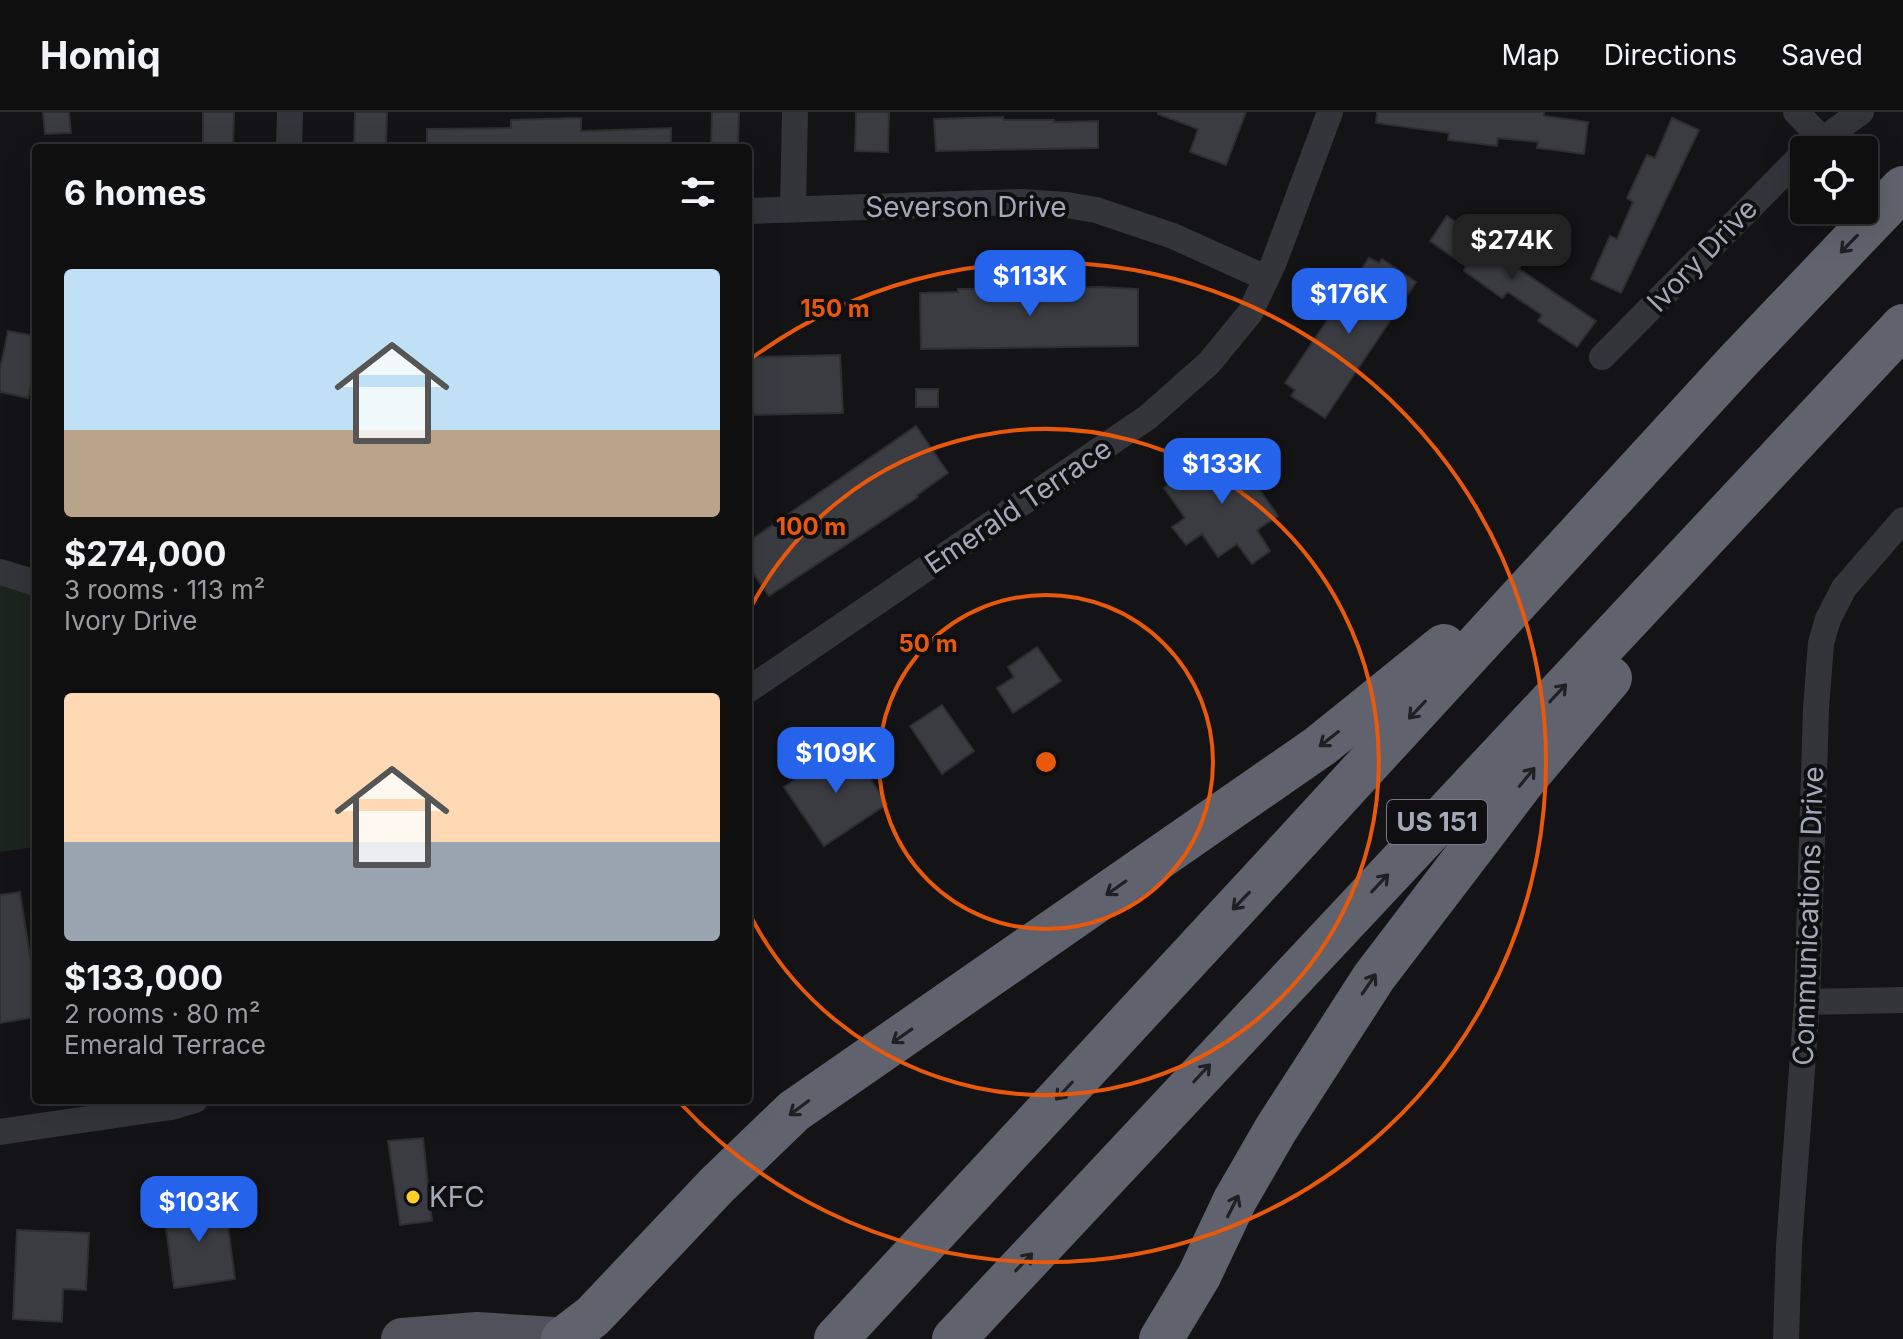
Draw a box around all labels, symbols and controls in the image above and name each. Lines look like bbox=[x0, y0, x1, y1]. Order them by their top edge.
text: Homiq bbox=[40, 32, 161, 78]
text: Map bbox=[1501, 38, 1560, 72]
text: Directions bbox=[1604, 38, 1737, 72]
text: Saved bbox=[1781, 38, 1863, 72]
map controls bbox=[1790, 136, 1878, 224]
button: locate bbox=[1790, 136, 1878, 224]
icon: filters bbox=[676, 170, 720, 214]
text: 6 homes bbox=[64, 172, 206, 213]
street label: Severson Drive bbox=[865, 190, 1067, 224]
street label: Ivory Drive bbox=[1640, 191, 1764, 319]
pin: $274K bbox=[1456, 214, 1568, 282]
text: $274K bbox=[1470, 224, 1554, 255]
one-way arrow bbox=[1840, 234, 1859, 253]
pin: $113K bbox=[974, 250, 1086, 318]
text: $113K bbox=[993, 260, 1067, 291]
pin: $176K bbox=[1293, 268, 1405, 336]
text: $176K bbox=[1310, 278, 1388, 309]
text: 150 m bbox=[800, 294, 870, 323]
icon: home bbox=[320, 321, 464, 465]
street label: Emerald Terrace bbox=[918, 431, 1118, 581]
pin: $133K bbox=[1166, 438, 1278, 506]
text: $133K bbox=[1182, 448, 1262, 479]
text: 100 m bbox=[776, 512, 846, 541]
text: $274,000 bbox=[64, 533, 226, 574]
text: 3 rooms · 113 m² bbox=[64, 574, 265, 605]
text: Ivory Drive bbox=[64, 605, 197, 636]
text: 50 m bbox=[898, 629, 958, 658]
one-way arrow bbox=[1548, 684, 1567, 704]
one-way arrow bbox=[1409, 699, 1427, 719]
pin: $109K bbox=[780, 727, 892, 795]
one-way arrow bbox=[1319, 731, 1340, 748]
text: $109K bbox=[795, 737, 877, 768]
icon: home bbox=[320, 745, 464, 889]
centre of rings bbox=[1032, 748, 1060, 776]
street label: Communications Drive bbox=[1786, 766, 1830, 1066]
one-way arrow bbox=[1517, 767, 1535, 788]
road number: US 151 bbox=[1387, 800, 1487, 844]
one-way arrow bbox=[1370, 874, 1389, 893]
one-way arrow bbox=[1105, 880, 1127, 896]
one-way arrow bbox=[1232, 891, 1251, 911]
text: $133,000 bbox=[64, 957, 223, 998]
one-way arrow bbox=[1361, 974, 1377, 996]
text: 2 rooms · 80 m² bbox=[64, 998, 260, 1029]
one-way arrow bbox=[892, 1028, 914, 1044]
text: Emerald Terrace bbox=[64, 1029, 266, 1060]
one-way arrow bbox=[1192, 1063, 1211, 1083]
one-way arrow bbox=[1056, 1081, 1074, 1101]
one-way arrow bbox=[788, 1100, 810, 1117]
pin: $103K bbox=[143, 1176, 255, 1244]
place label: KFC bbox=[429, 1180, 485, 1214]
text: $103K bbox=[158, 1186, 240, 1217]
marker: KFC bbox=[404, 1188, 422, 1206]
one-way arrow bbox=[1226, 1194, 1241, 1218]
one-way arrow bbox=[1015, 1253, 1033, 1273]

